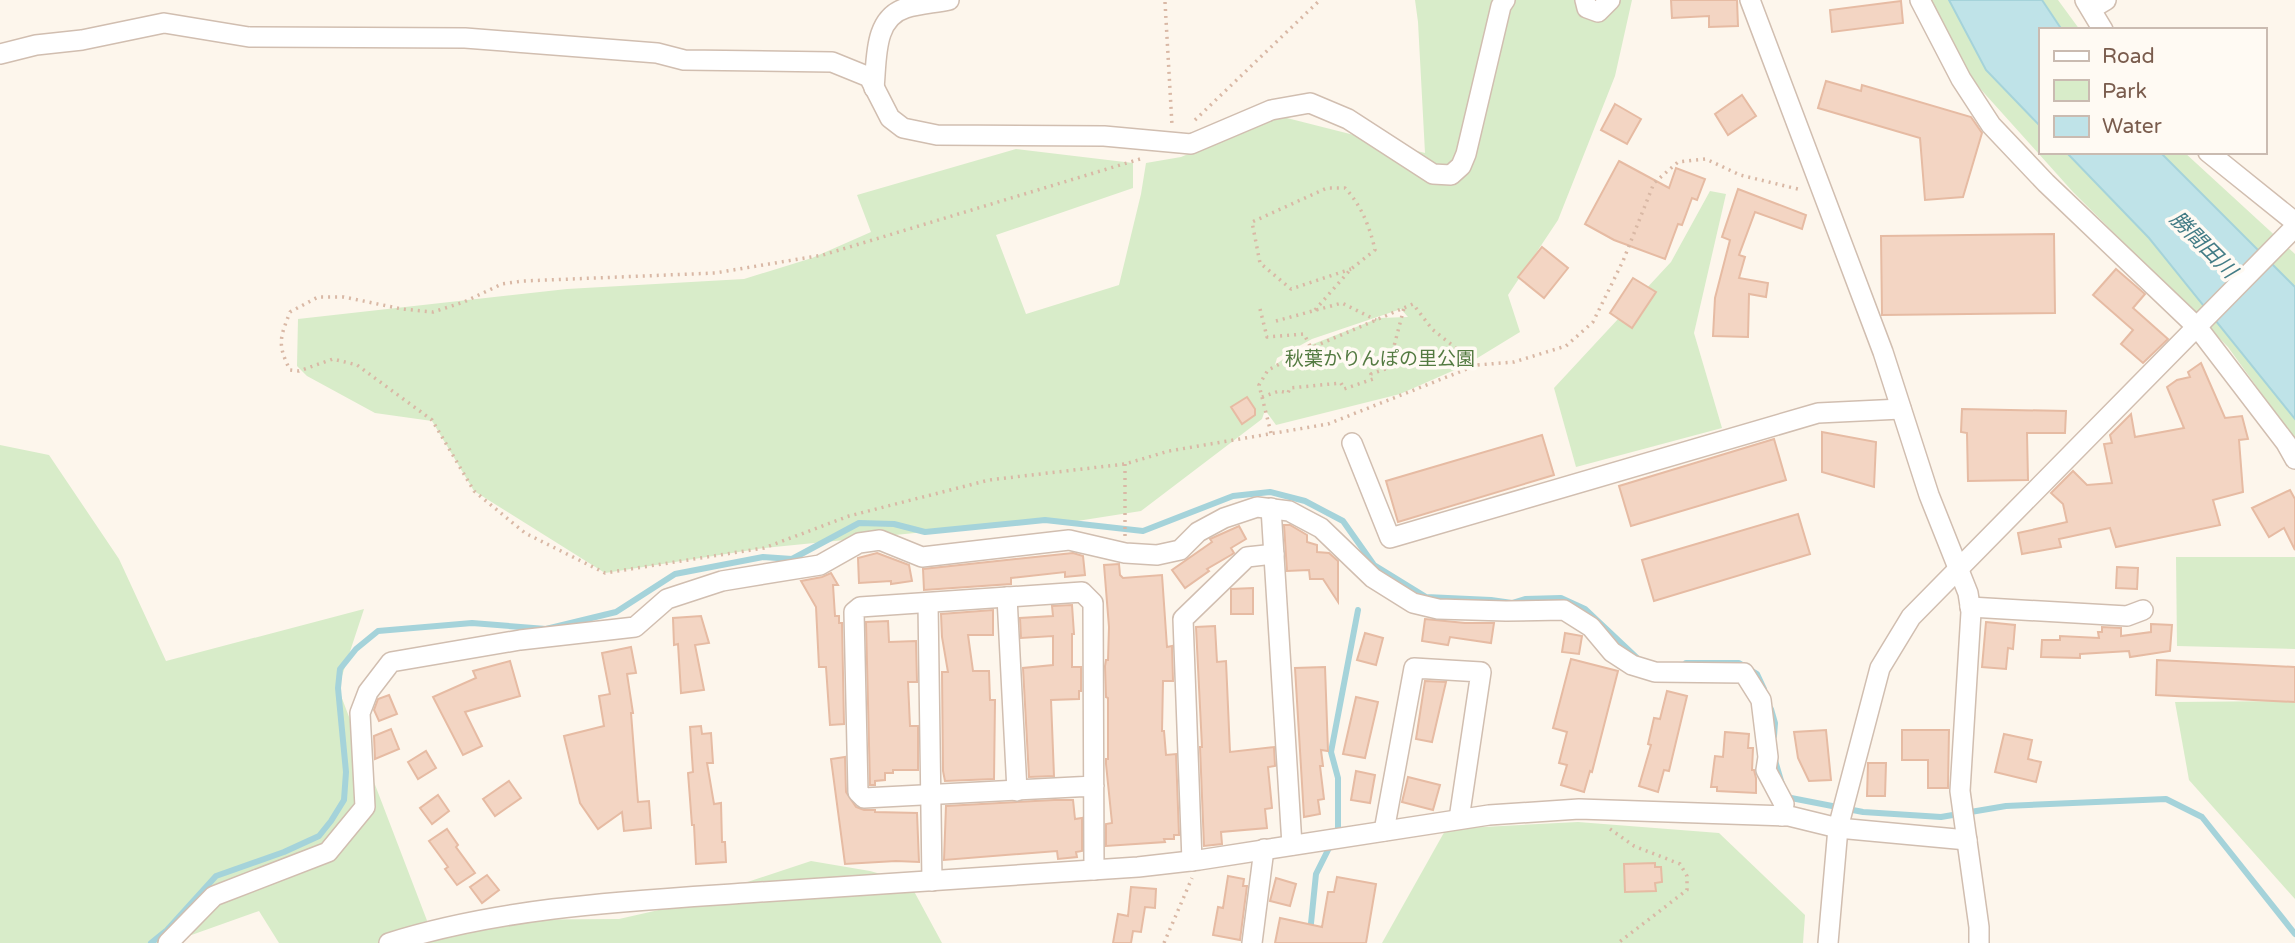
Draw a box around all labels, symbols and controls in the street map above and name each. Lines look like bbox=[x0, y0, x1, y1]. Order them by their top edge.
legend bbox=[2039, 28, 2267, 154]
text: Road bbox=[2102, 44, 2155, 69]
text: Park bbox=[2102, 79, 2147, 104]
text: Water bbox=[2102, 114, 2162, 139]
water label: 勝間田川 bbox=[2164, 206, 2243, 285]
park label: 秋葉かりんぽの里公園 bbox=[1285, 348, 1475, 370]

